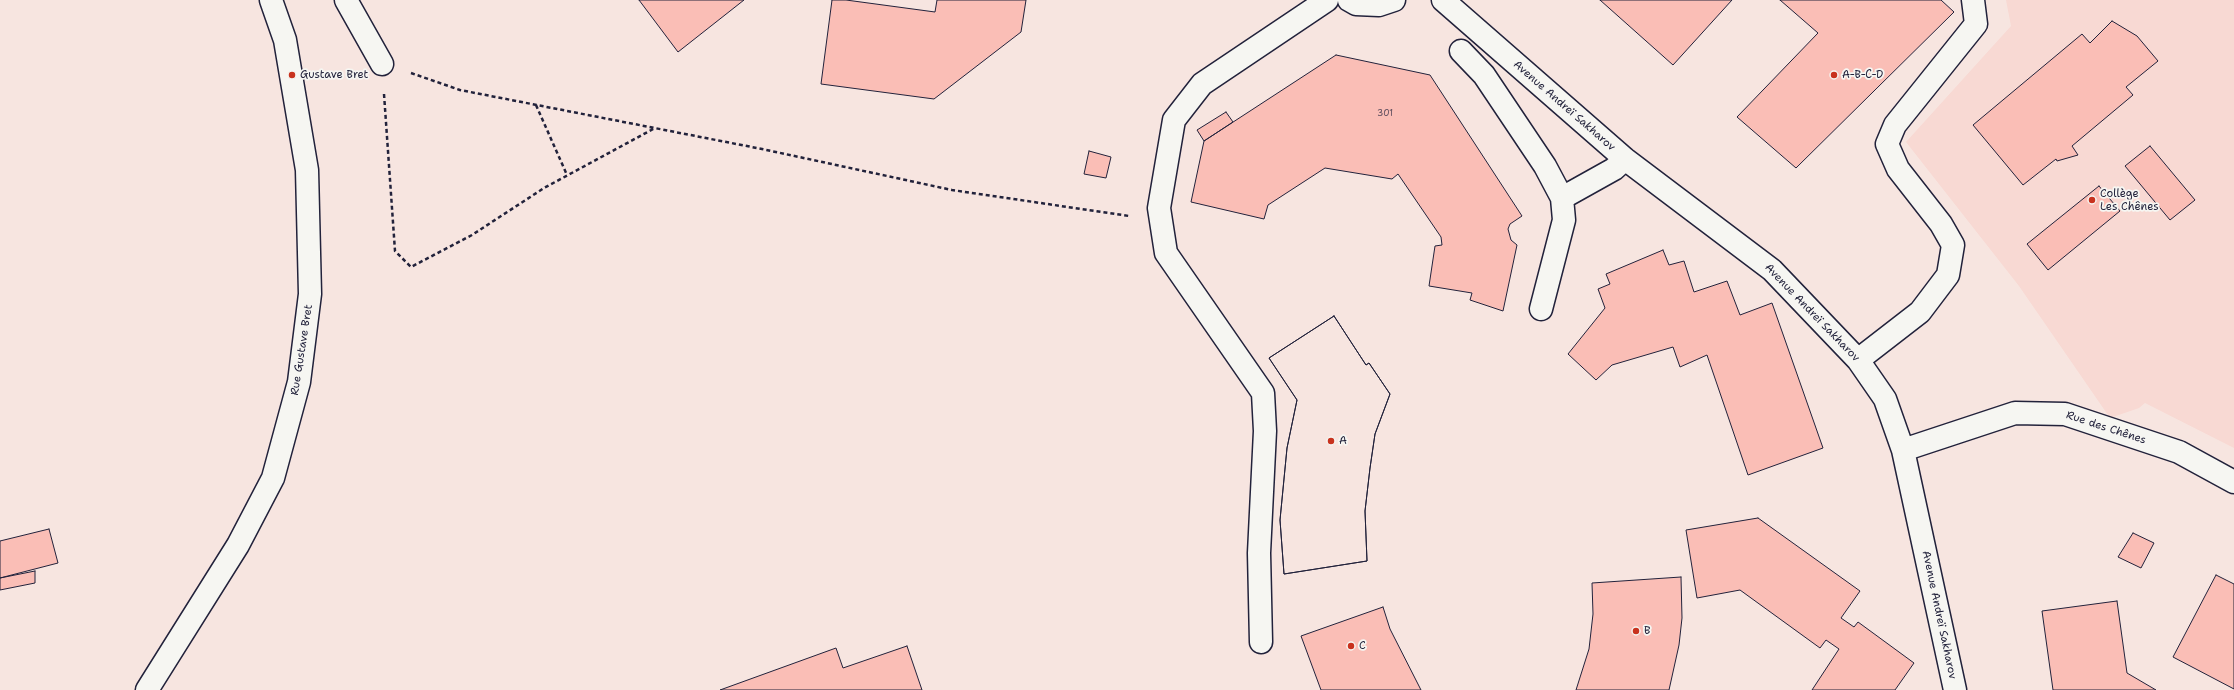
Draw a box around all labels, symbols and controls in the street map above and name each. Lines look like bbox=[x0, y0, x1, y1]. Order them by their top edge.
street label: Avenue Andreï Sakharov bbox=[1510, 58, 1618, 154]
place label: Gustave Bret bbox=[300, 68, 368, 82]
place label: A-B-C-D bbox=[1842, 68, 1883, 82]
marker: Gustave Bret bbox=[287, 70, 297, 80]
marker: A-B-C-D bbox=[1829, 70, 1839, 80]
house number: 301 bbox=[1377, 109, 1393, 119]
place label: Collège Les Chênes bbox=[2100, 187, 2159, 213]
marker: Collège Les Chênes bbox=[2087, 195, 2097, 205]
street label: Avenue Andreï Sakharov bbox=[1762, 261, 1862, 365]
street label: Rue Gustave Bret bbox=[288, 304, 316, 396]
street label: Rue des Chênes bbox=[2064, 409, 2148, 447]
place label: A bbox=[1339, 434, 1347, 448]
marker: A bbox=[1326, 436, 1336, 446]
street label: Avenue Andreï Sakharov bbox=[1919, 550, 1959, 680]
place label: B bbox=[1644, 624, 1650, 638]
marker: B bbox=[1631, 626, 1641, 636]
place label: C bbox=[1359, 639, 1366, 653]
marker: C bbox=[1346, 641, 1356, 651]

